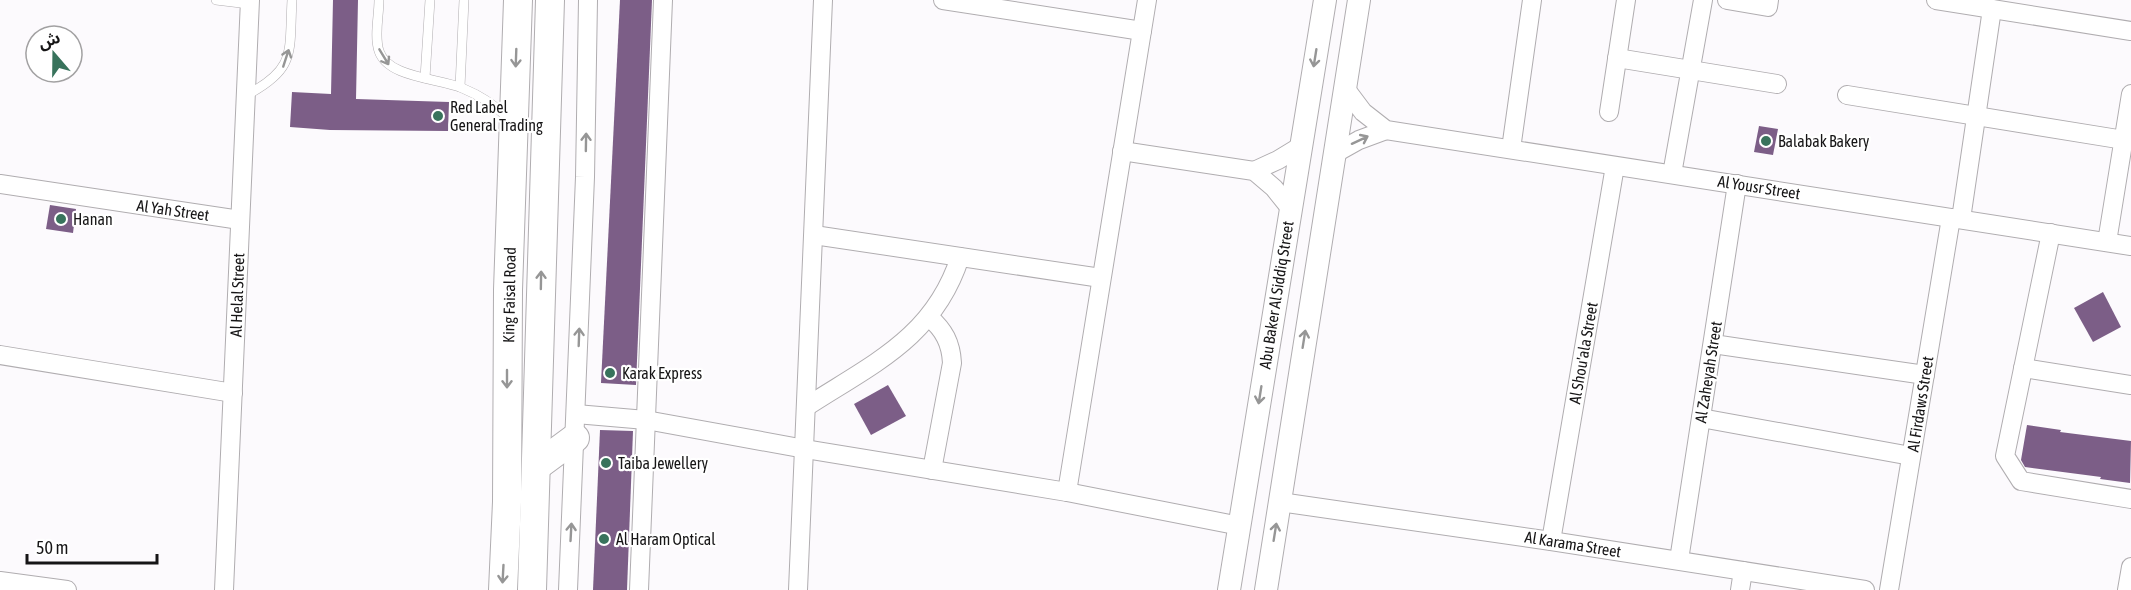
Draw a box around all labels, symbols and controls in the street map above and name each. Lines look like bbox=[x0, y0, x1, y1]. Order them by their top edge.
north arrow bbox=[24, 24, 84, 84]
text: ش bbox=[35, 28, 63, 53]
one-way arrow bbox=[1309, 47, 1320, 67]
one-way arrow bbox=[281, 48, 292, 67]
one-way arrow bbox=[377, 48, 390, 65]
one-way arrow bbox=[511, 48, 522, 68]
place label: Red Label General Trading bbox=[450, 98, 543, 135]
marker: Red Label General Trading bbox=[431, 109, 445, 123]
one-way arrow bbox=[580, 132, 592, 152]
place label: Balabak Bakery bbox=[1778, 132, 1870, 151]
one-way arrow bbox=[1350, 134, 1368, 146]
marker: Balabak Bakery bbox=[1759, 134, 1773, 148]
street label: Al Yousr Street bbox=[1716, 172, 1802, 202]
street label: Al Yah Street bbox=[136, 196, 211, 224]
place label: Hanan bbox=[73, 210, 113, 228]
marker: Hanan bbox=[54, 212, 68, 226]
street label: Abu Baker Al Siddiq Street bbox=[1255, 219, 1298, 370]
street label: King Faisal Road bbox=[499, 247, 520, 343]
street label: Al Helal Street bbox=[227, 252, 247, 337]
one-way arrow bbox=[535, 270, 547, 290]
street label: Al Shou'ala Street bbox=[1565, 300, 1601, 405]
street label: Al Zaheyah Street bbox=[1691, 319, 1726, 424]
one-way arrow bbox=[574, 327, 585, 347]
one-way arrow bbox=[1299, 330, 1310, 350]
street label: Al Firdaws Street bbox=[1904, 354, 1937, 453]
place label: Karak Express bbox=[622, 364, 703, 383]
marker: Karak Express bbox=[603, 366, 617, 380]
one-way arrow bbox=[501, 369, 513, 389]
one-way arrow bbox=[1255, 385, 1266, 405]
place label: Taiba Jewellery bbox=[618, 454, 708, 473]
marker: Taiba Jewellery bbox=[599, 456, 613, 470]
one-way arrow bbox=[566, 522, 577, 542]
one-way arrow bbox=[1270, 523, 1281, 543]
scale bar bbox=[27, 527, 158, 565]
street label: Al Karama Street bbox=[1524, 527, 1623, 561]
place label: Al Haram Optical bbox=[616, 530, 716, 549]
marker: Al Haram Optical bbox=[597, 532, 611, 546]
text: 50 m bbox=[36, 537, 68, 558]
one-way arrow bbox=[498, 564, 509, 584]

